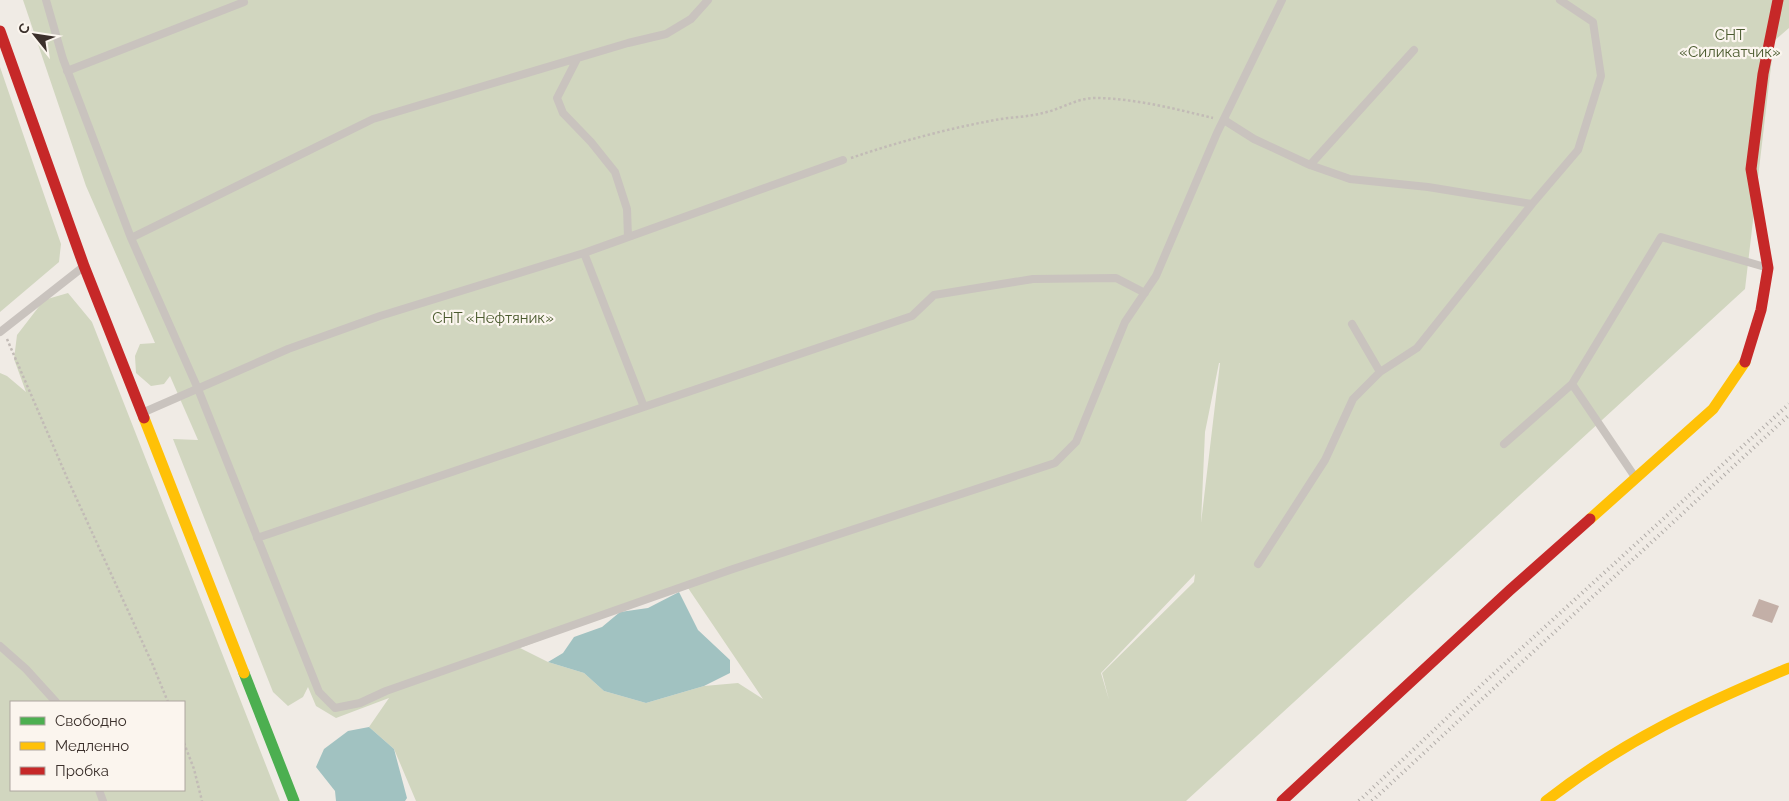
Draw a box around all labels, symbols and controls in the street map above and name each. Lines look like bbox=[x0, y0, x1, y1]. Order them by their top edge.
north arrow bbox=[10, 10, 60, 60]
text: С bbox=[14, 20, 33, 37]
park label: СНТ «Силикатчик» bbox=[1679, 26, 1781, 61]
park label: СНТ «Нефтяник» bbox=[432, 309, 554, 327]
legend bbox=[10, 701, 185, 791]
text: Свободно bbox=[55, 712, 127, 730]
text: Медленно bbox=[55, 737, 129, 755]
text: Пробка bbox=[55, 762, 109, 780]

